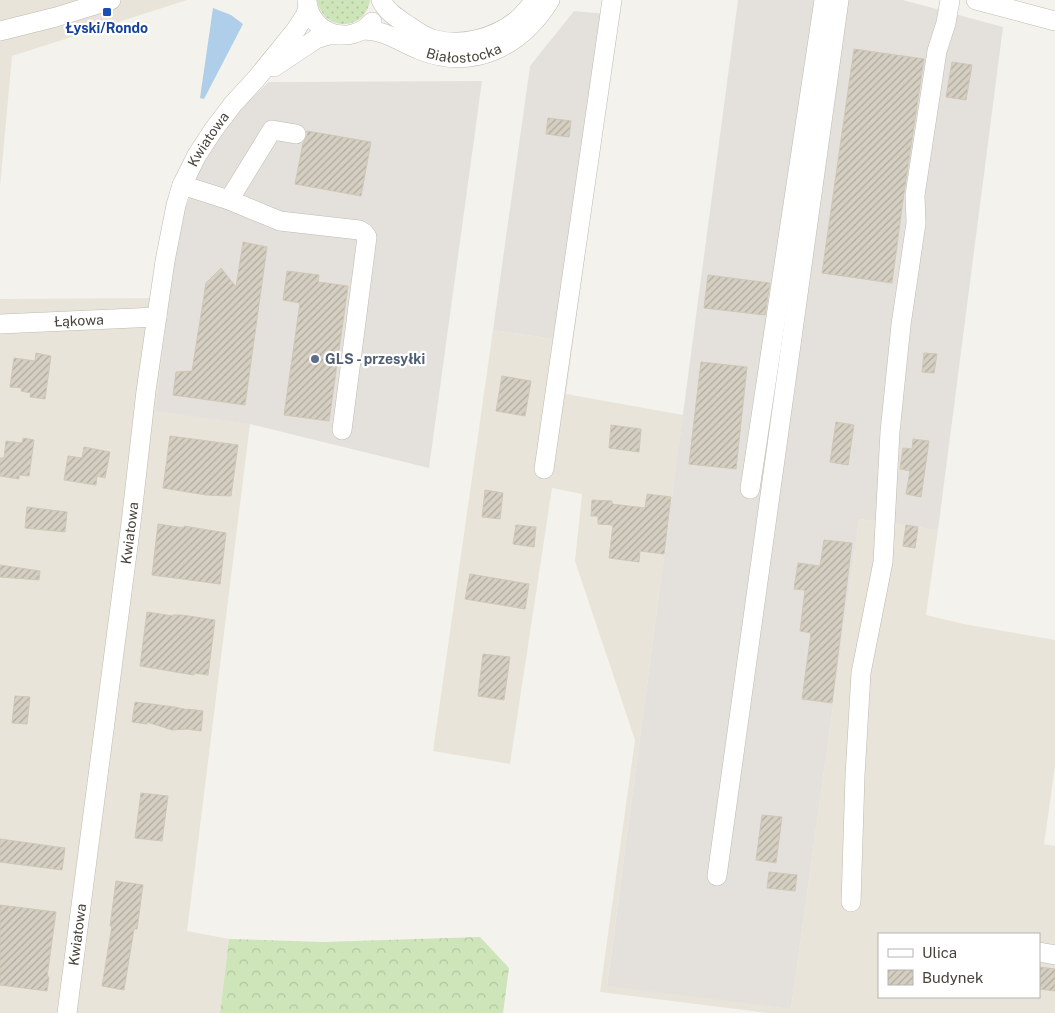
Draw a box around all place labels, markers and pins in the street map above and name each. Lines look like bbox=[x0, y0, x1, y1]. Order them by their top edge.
marker: Łyski/Rondo bbox=[101, 6, 113, 18]
place label: Łyski/Rondo bbox=[66, 20, 148, 36]
place label: GLS - przesyłki bbox=[325, 351, 425, 367]
marker: GLS - przesyłki bbox=[309, 353, 321, 365]

